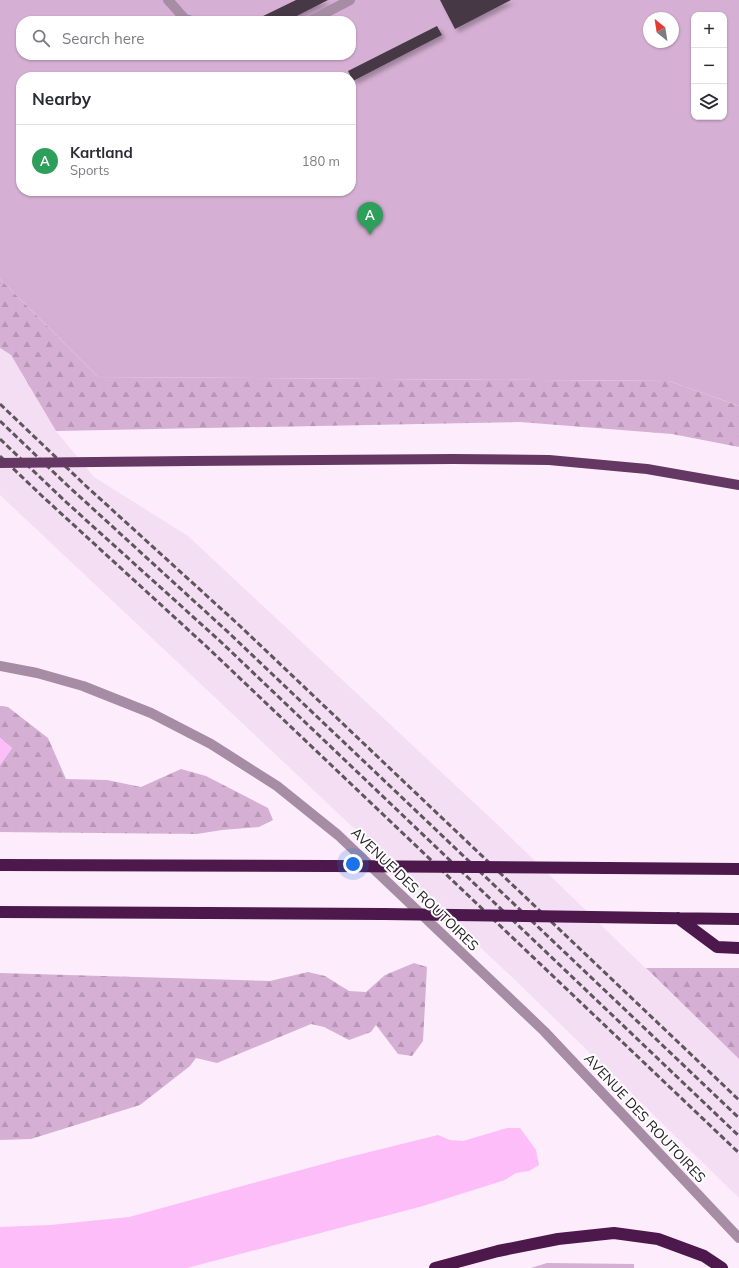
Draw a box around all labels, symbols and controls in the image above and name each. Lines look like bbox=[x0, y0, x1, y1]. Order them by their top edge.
north arrow bbox=[643, 12, 679, 48]
map controls bbox=[691, 12, 727, 120]
button: + bbox=[691, 12, 727, 48]
search box bbox=[16, 16, 356, 60]
icon: search bbox=[30, 27, 52, 49]
text: Search here bbox=[62, 29, 144, 48]
button: − bbox=[691, 48, 727, 84]
button: layers bbox=[691, 84, 727, 120]
text: Nearby bbox=[32, 88, 91, 109]
text: Kartland bbox=[70, 143, 133, 162]
text: A bbox=[40, 153, 50, 169]
text: 180 m bbox=[302, 153, 340, 169]
text: Sports bbox=[70, 162, 109, 178]
pin: A bbox=[357, 202, 383, 235]
street label: AVENUE DES ROUTOIRES bbox=[347, 823, 483, 955]
your location bbox=[343, 854, 363, 874]
street label: AVENUE DES ROUTOIRES bbox=[580, 1050, 710, 1187]

